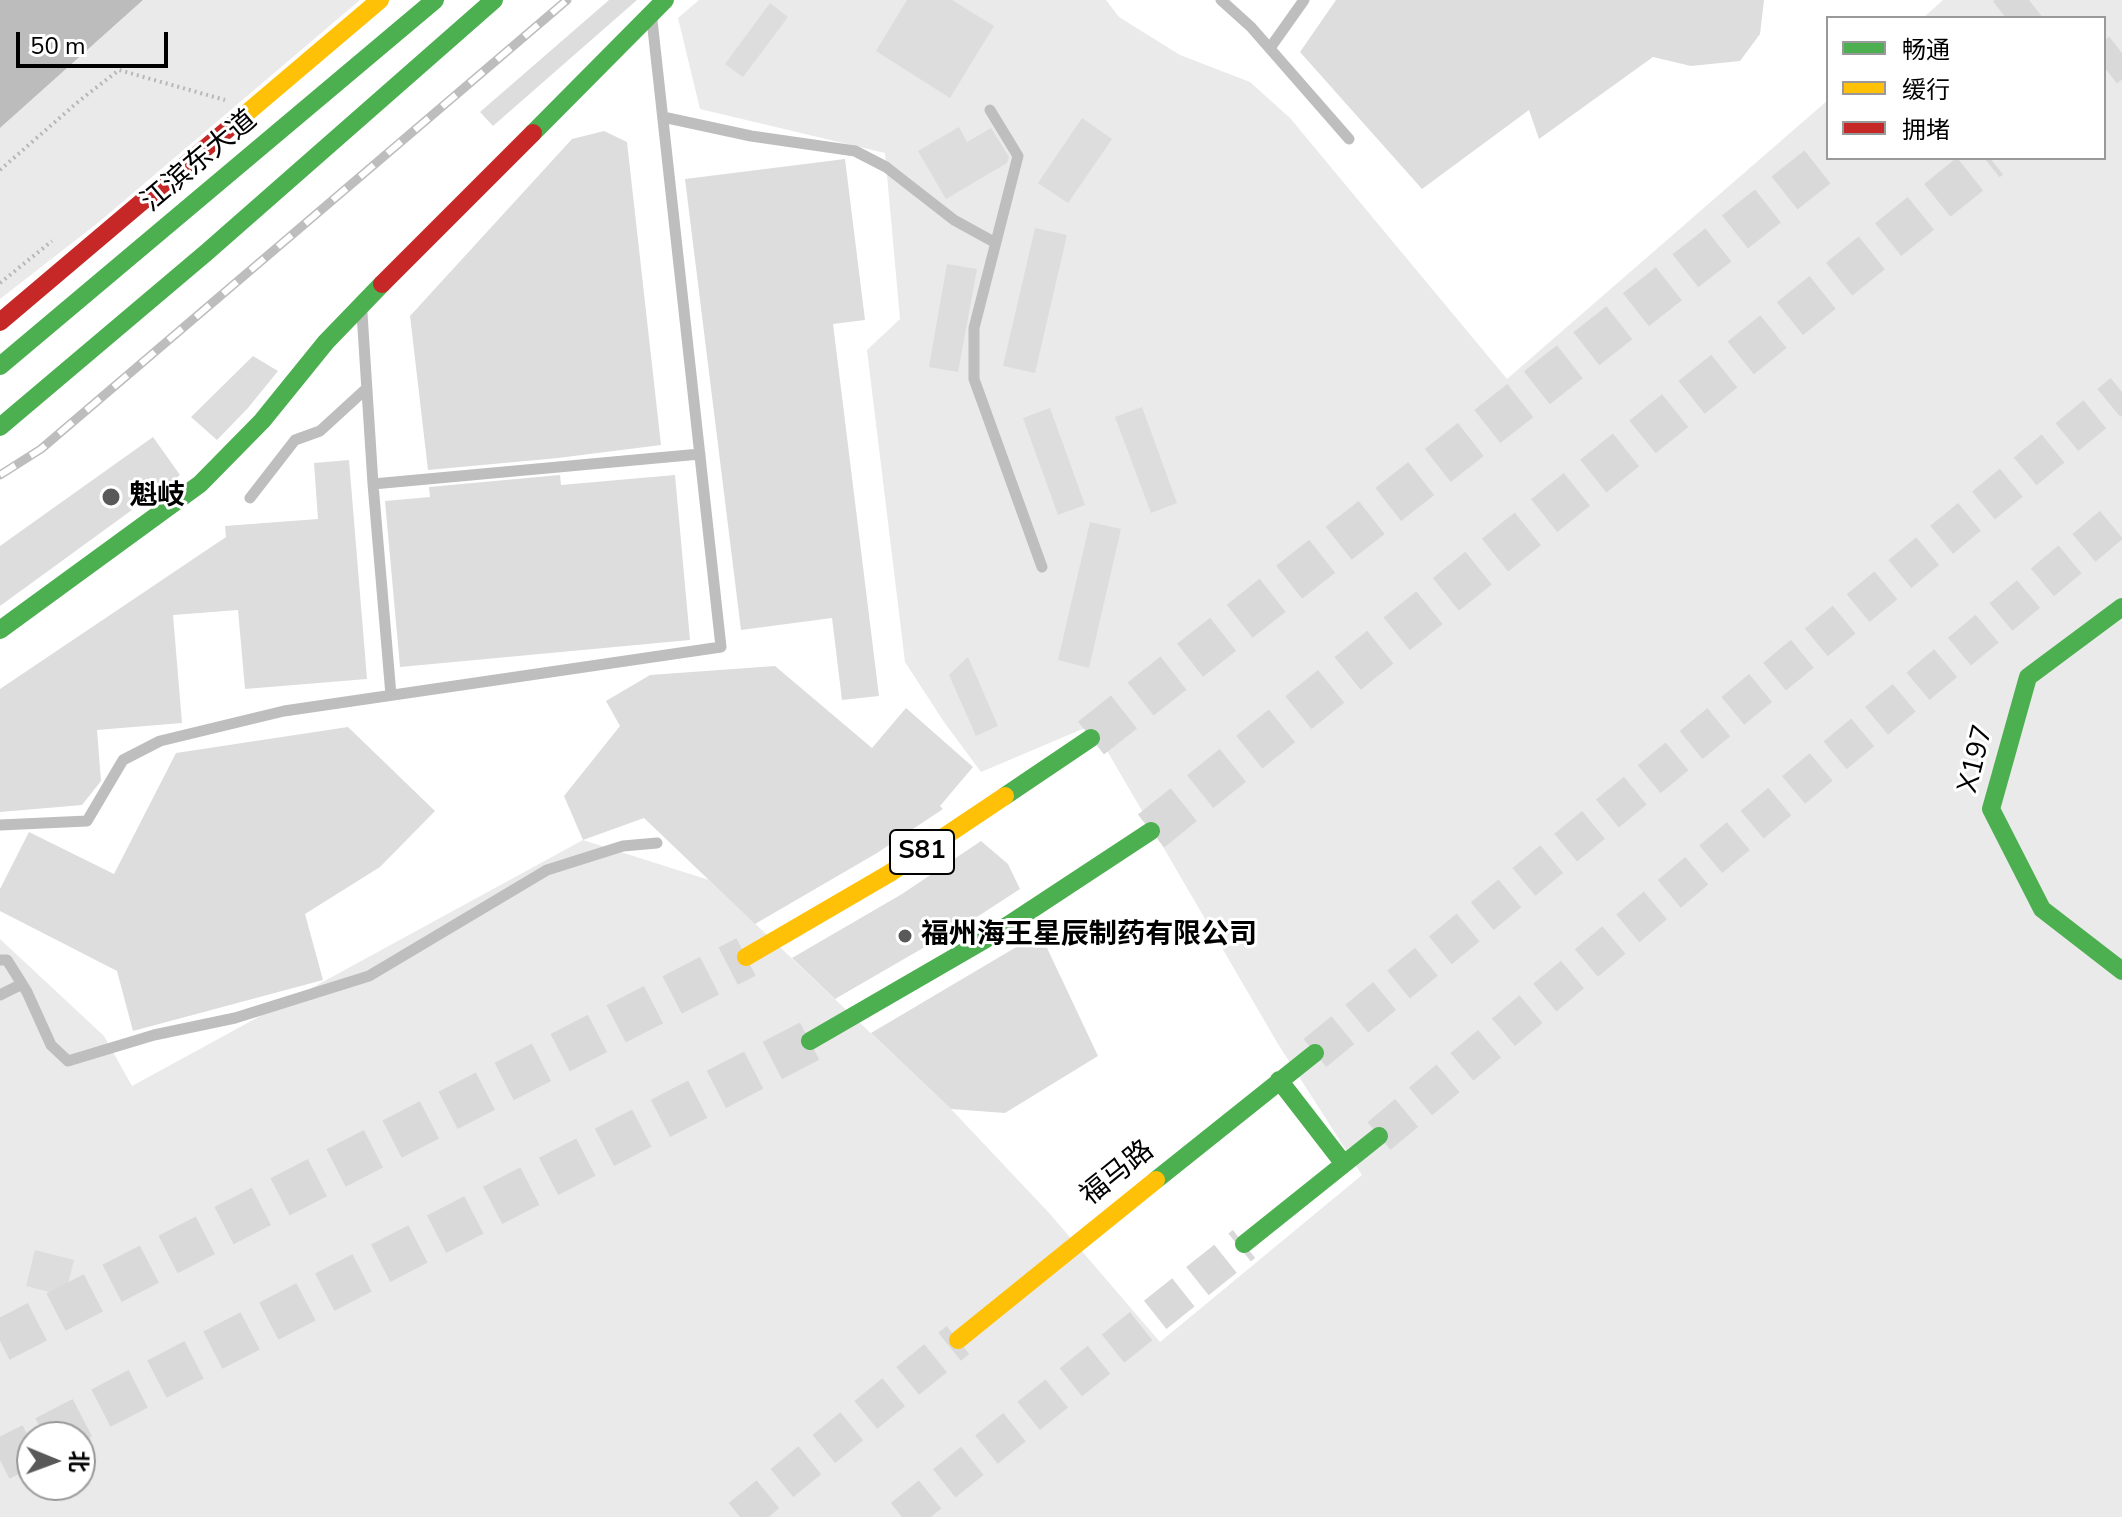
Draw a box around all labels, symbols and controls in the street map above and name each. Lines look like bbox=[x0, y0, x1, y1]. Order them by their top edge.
scale bar bbox=[20, 16, 172, 66]
legend bbox=[1826, 16, 2106, 160]
text: 50 m bbox=[30, 30, 86, 62]
text: 畅通 bbox=[1902, 34, 1950, 66]
text: 缓行 bbox=[1902, 74, 1950, 106]
street label: 江滨东大道 bbox=[136, 104, 264, 220]
text: 拥堵 bbox=[1902, 114, 1950, 146]
place label: 魁岐 bbox=[129, 480, 185, 514]
marker: 魁岐 bbox=[100, 486, 122, 508]
street label: X197 bbox=[1952, 722, 2002, 796]
road number: S81 bbox=[890, 830, 954, 874]
place label: 福州海王星辰制药有限公司 bbox=[921, 919, 1257, 953]
marker: 福州海王星辰制药有限公司 bbox=[896, 927, 914, 945]
street label: 福马路 bbox=[1075, 1135, 1161, 1213]
north arrow bbox=[16, 1421, 96, 1501]
text: 北 bbox=[63, 1450, 93, 1473]

